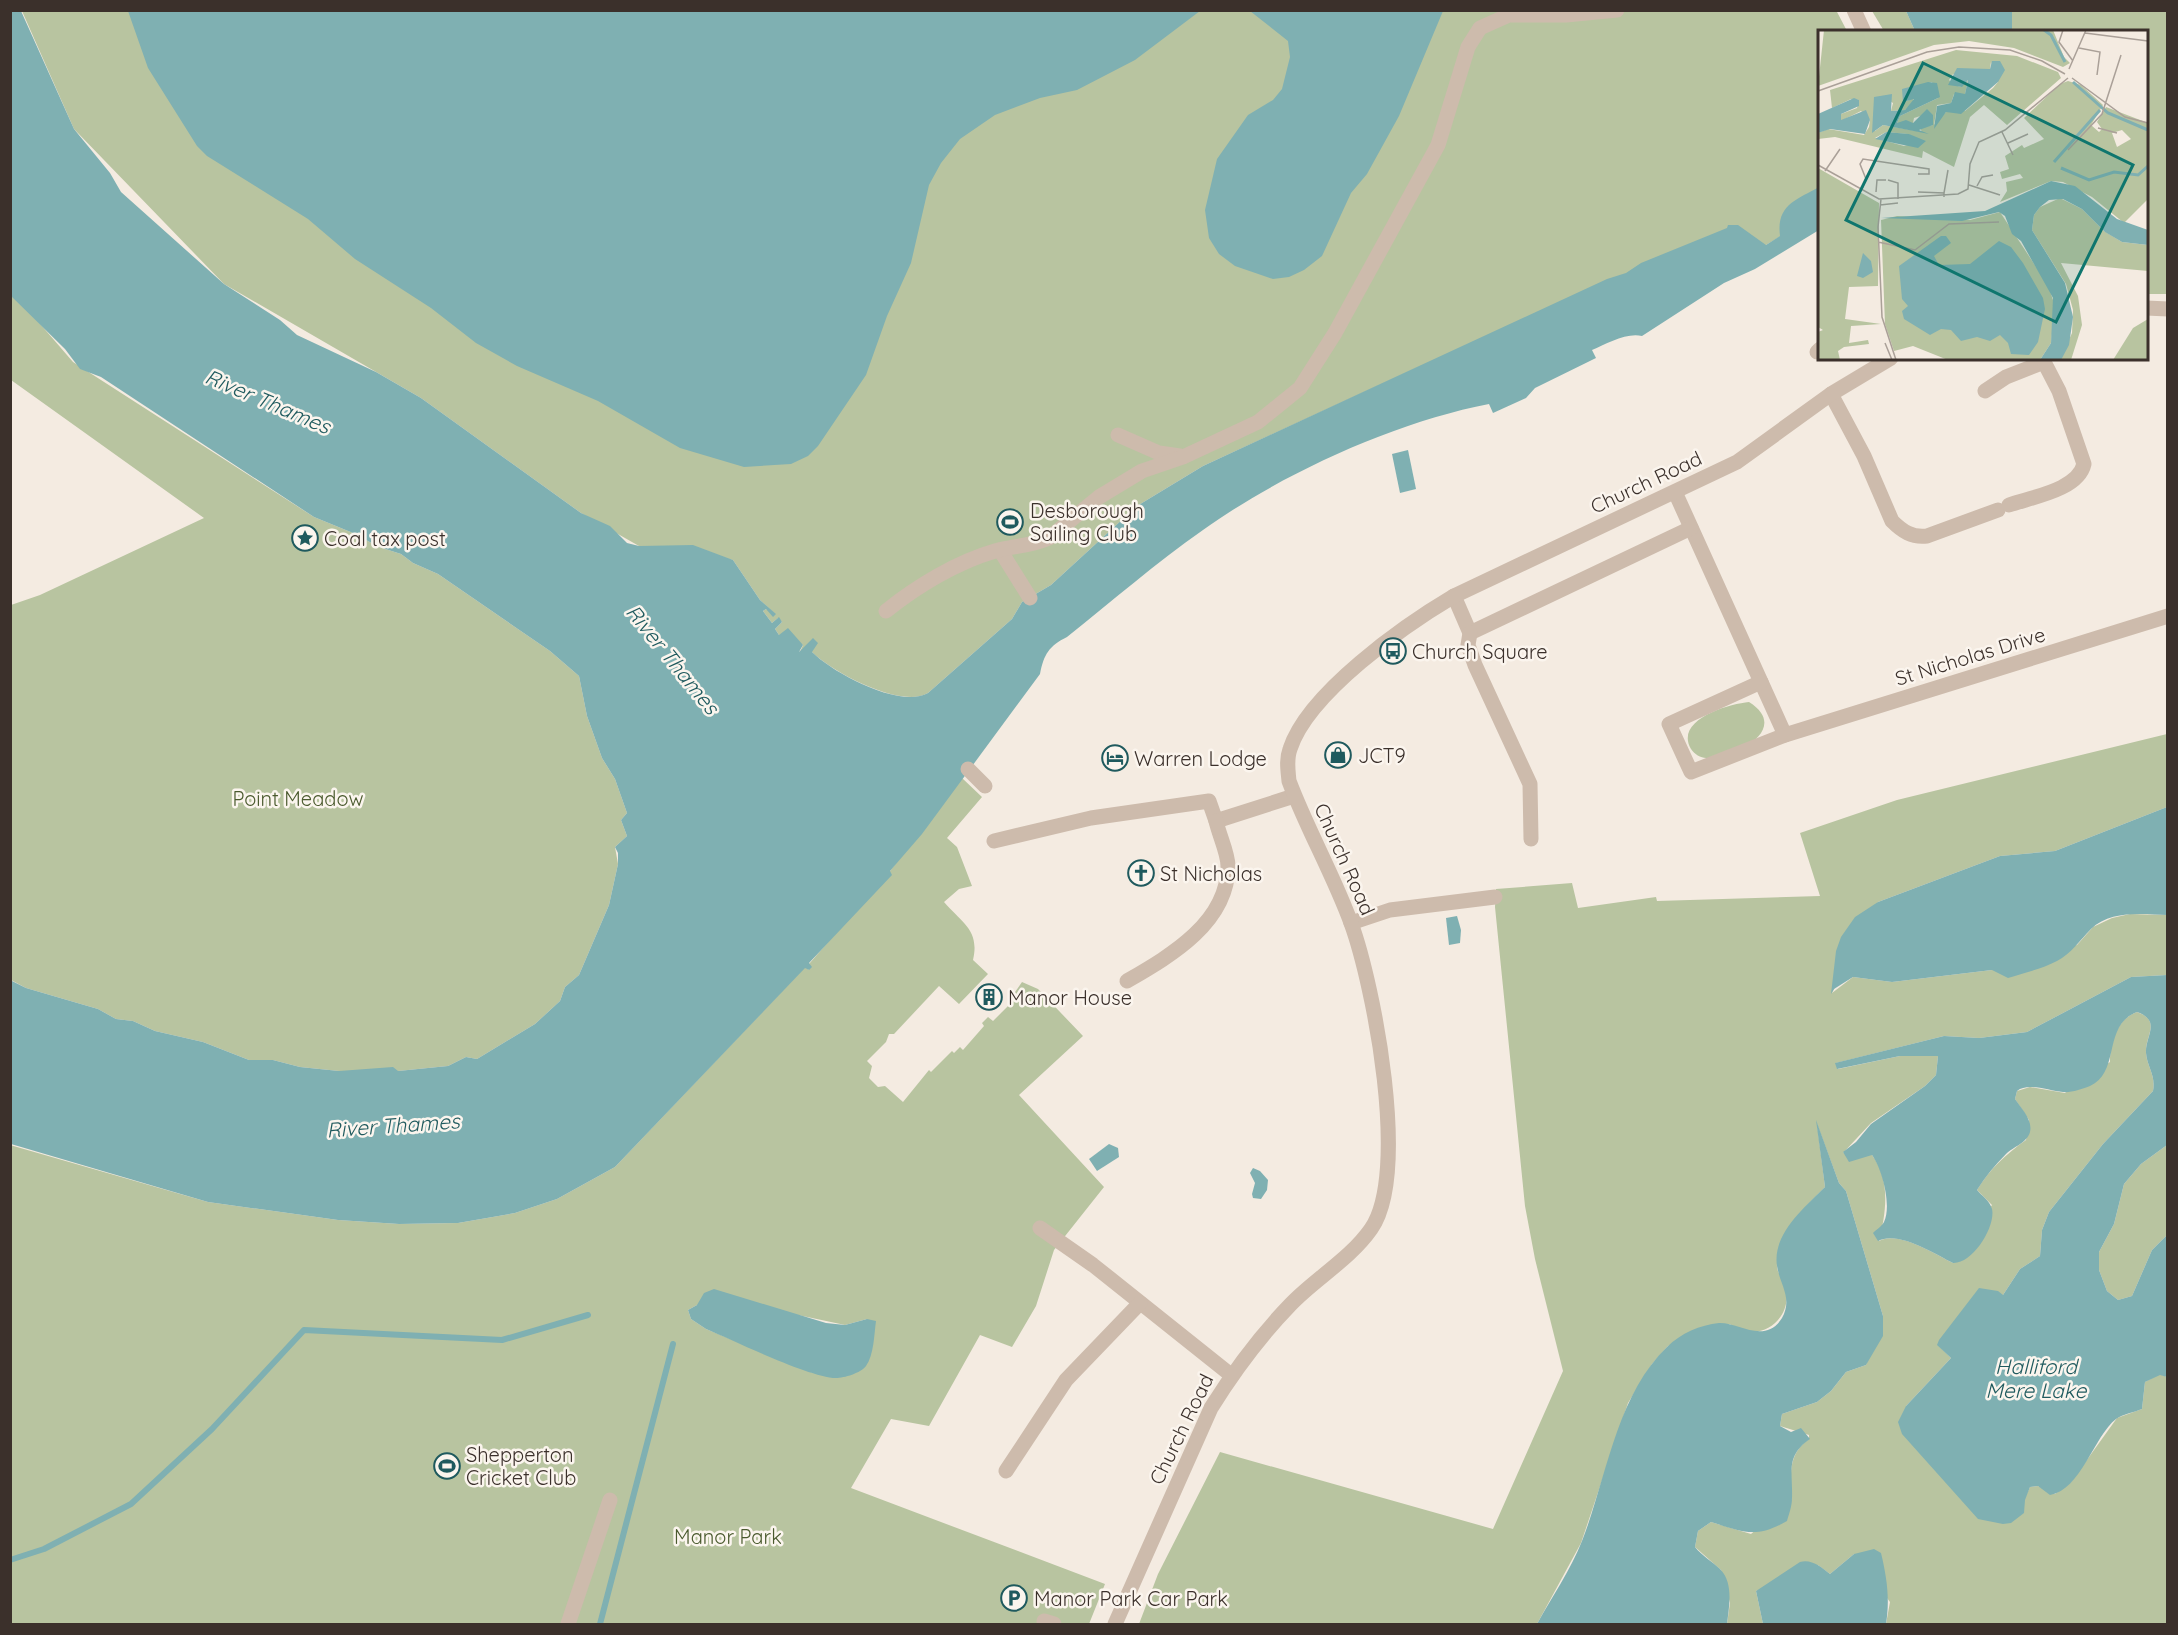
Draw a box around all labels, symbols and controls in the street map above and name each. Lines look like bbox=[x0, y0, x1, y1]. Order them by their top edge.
inset map bbox=[1818, 30, 2148, 360]
water label: River Thames bbox=[201, 363, 336, 439]
street label: Church Road bbox=[1586, 445, 1706, 519]
place label: Desborough Sailing Club bbox=[1030, 498, 1144, 546]
sports icon: Desborough Sailing Club bbox=[995, 507, 1025, 537]
place icon: Coal tax post bbox=[290, 523, 320, 553]
place label: Coal tax post bbox=[324, 526, 446, 551]
water label: River Thames bbox=[621, 599, 726, 720]
street label: St Nicholas Drive bbox=[1892, 621, 2048, 691]
bus stop icon: Church Square bbox=[1378, 636, 1408, 666]
place label: Church Square bbox=[1412, 639, 1548, 664]
shop icon: JCT9 bbox=[1323, 740, 1353, 770]
hotel icon: Warren Lodge bbox=[1100, 743, 1130, 773]
place label: JCT9 bbox=[1358, 743, 1406, 768]
place label: Warren Lodge bbox=[1134, 746, 1267, 771]
park label: Point Meadow bbox=[232, 786, 364, 811]
street label: Church Road bbox=[1309, 799, 1381, 919]
church icon: St Nicholas bbox=[1126, 858, 1156, 888]
place label: St Nicholas bbox=[1160, 861, 1262, 886]
building icon: Manor House bbox=[974, 982, 1004, 1012]
place label: Manor House bbox=[1008, 985, 1132, 1010]
water label: River Thames bbox=[326, 1107, 462, 1143]
water label: Halliford Mere Lake bbox=[1986, 1353, 2088, 1403]
street label: Church Road bbox=[1143, 1370, 1219, 1488]
place label: Shepperton Cricket Club bbox=[466, 1442, 576, 1490]
sports icon: Shepperton Cricket Club bbox=[432, 1451, 462, 1481]
park label: Manor Park bbox=[674, 1524, 782, 1549]
parking icon: Manor Park Car Park bbox=[999, 1583, 1029, 1613]
place label: Manor Park Car Park bbox=[1034, 1586, 1228, 1611]

